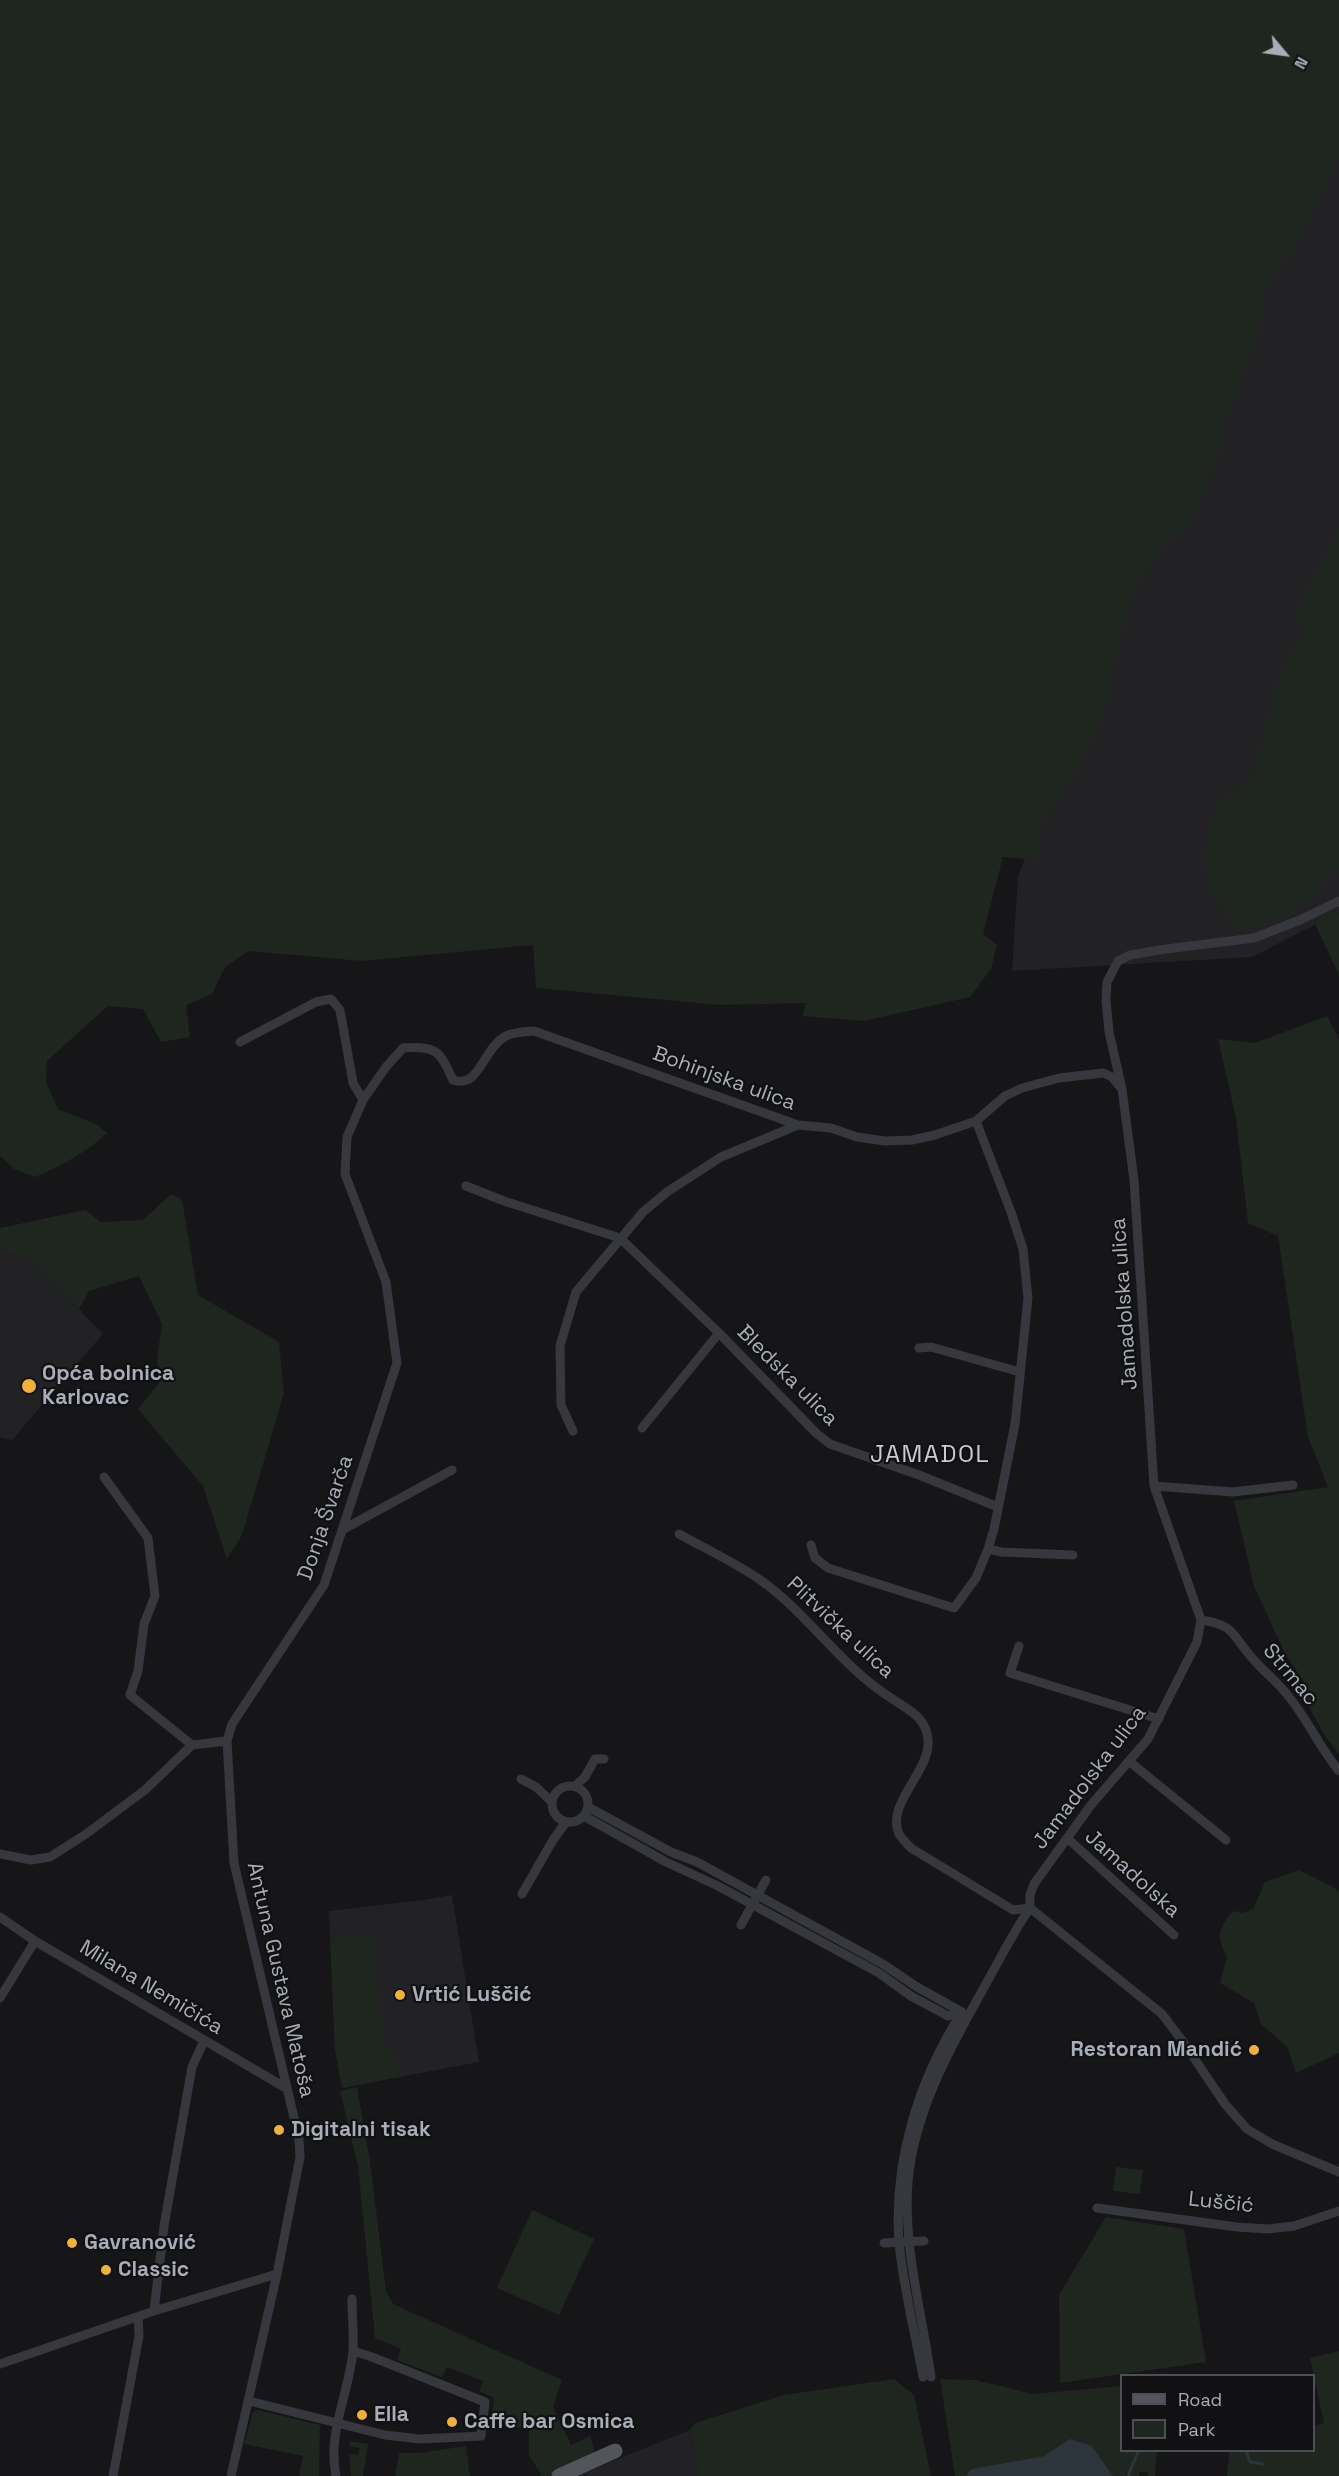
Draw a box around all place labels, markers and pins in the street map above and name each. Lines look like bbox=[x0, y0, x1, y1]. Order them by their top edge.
place label: Opća bolnica Karlovac bbox=[42, 1361, 174, 1411]
marker: Opća bolnica Karlovac bbox=[20, 1377, 38, 1395]
place label: Vrtić Luščić bbox=[412, 1982, 531, 2008]
marker: Vrtić Luščić bbox=[393, 1988, 407, 2002]
place label: Restoran Mandić bbox=[1070, 2037, 1242, 2063]
marker: Restoran Mandić bbox=[1247, 2043, 1261, 2057]
place label: Digitalni tisak bbox=[291, 2117, 431, 2143]
marker: Digitalni tisak bbox=[272, 2123, 286, 2137]
place label: Gavranović bbox=[84, 2230, 196, 2256]
marker: Gavranović bbox=[65, 2236, 79, 2250]
place label: Classic bbox=[118, 2257, 189, 2283]
marker: Classic bbox=[99, 2263, 113, 2277]
place label: Ella bbox=[374, 2402, 409, 2428]
marker: Ella bbox=[355, 2408, 369, 2422]
place label: Caffe bar Osmica bbox=[464, 2409, 634, 2435]
marker: Caffe bar Osmica bbox=[445, 2415, 459, 2429]

